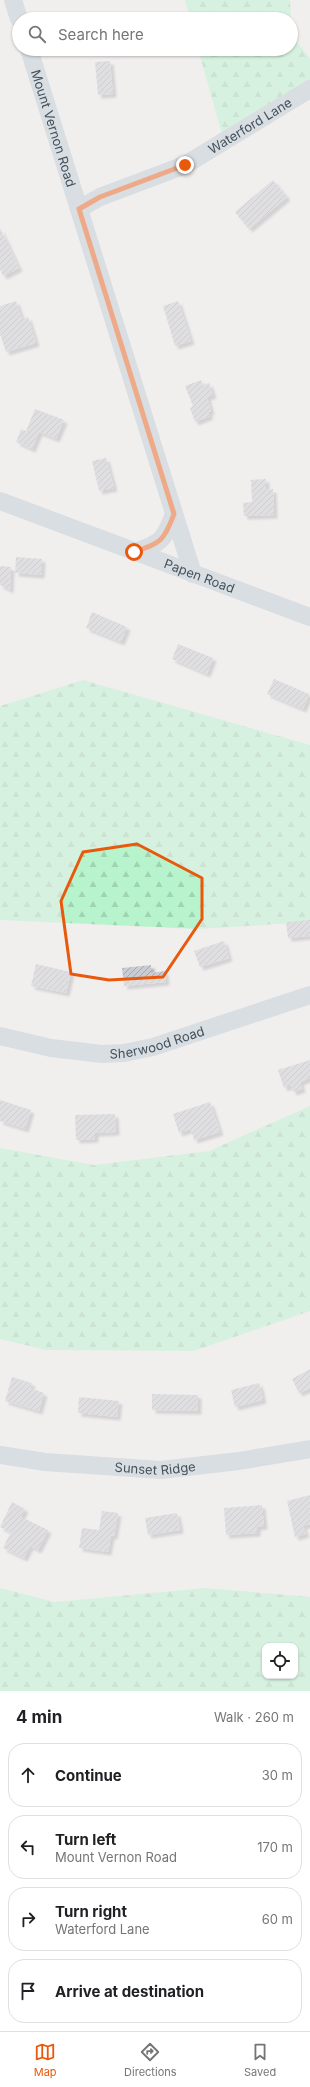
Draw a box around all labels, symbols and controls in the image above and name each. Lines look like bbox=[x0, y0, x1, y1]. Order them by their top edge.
search box bbox=[12, 12, 298, 56]
icon: search bbox=[26, 23, 48, 45]
text: Search here bbox=[58, 25, 144, 44]
street label: Mount Vernon Road bbox=[28, 68, 80, 189]
street label: Waterford Lane bbox=[205, 94, 295, 157]
route end bbox=[176, 156, 194, 174]
route start bbox=[125, 543, 143, 561]
street label: Papen Road bbox=[162, 555, 237, 596]
street label: Sherwood Road bbox=[109, 1023, 206, 1062]
street label: Sunset Ridge bbox=[114, 1458, 196, 1478]
map controls bbox=[262, 1643, 298, 1679]
button: locate bbox=[262, 1643, 298, 1679]
text: 4 min bbox=[16, 1707, 62, 1727]
text: Walk · 260 m bbox=[214, 1709, 294, 1725]
icon: ahead bbox=[17, 1764, 39, 1786]
text: Continue bbox=[55, 1766, 122, 1785]
text: 30 m bbox=[262, 1767, 293, 1783]
text: Turn left bbox=[55, 1830, 116, 1849]
icon: left bbox=[17, 1836, 39, 1858]
text: 170 m bbox=[257, 1839, 293, 1855]
text: Mount Vernon Road bbox=[55, 1849, 177, 1865]
text: Turn right bbox=[55, 1902, 127, 1921]
icon: right bbox=[17, 1908, 39, 1930]
text: 60 m bbox=[262, 1911, 293, 1927]
text: Waterford Lane bbox=[55, 1921, 150, 1937]
icon: arrive bbox=[17, 1980, 39, 2002]
text: Arrive at destination bbox=[55, 1982, 204, 2001]
tab: Map bbox=[34, 2041, 57, 2079]
tab: Directions bbox=[124, 2041, 177, 2079]
tab: Saved bbox=[244, 2041, 276, 2079]

